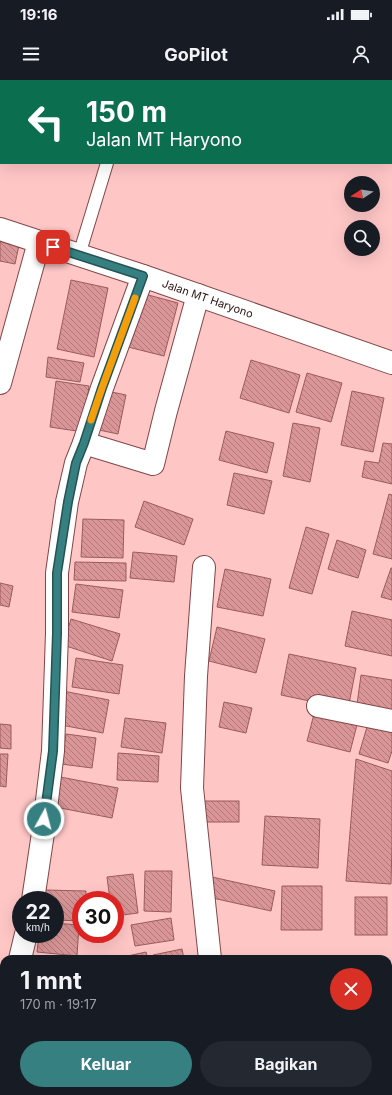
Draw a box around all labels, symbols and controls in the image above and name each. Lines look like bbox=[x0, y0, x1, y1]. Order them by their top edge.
text: 19:16 bbox=[20, 5, 57, 24]
icon: menu bbox=[20, 43, 42, 65]
icon: person bbox=[350, 43, 372, 65]
text: GoPilot bbox=[164, 44, 228, 65]
text: 150 m bbox=[86, 95, 167, 129]
icon: left bbox=[20, 96, 72, 148]
text: Jalan MT Haryono bbox=[86, 129, 242, 150]
north arrow bbox=[344, 176, 380, 212]
map controls bbox=[344, 176, 380, 256]
button: search bbox=[344, 220, 380, 256]
pin bbox=[36, 230, 70, 264]
icon: arrive bbox=[42, 236, 64, 258]
street label: Jalan MT Haryono bbox=[160, 276, 255, 321]
position arrow bbox=[23, 798, 65, 840]
speed limit sign: 30 bbox=[72, 891, 124, 943]
text: 22 bbox=[25, 900, 51, 924]
text: km/h bbox=[26, 921, 50, 933]
text: 1 mnt bbox=[20, 966, 82, 995]
button: close bbox=[330, 968, 372, 1010]
text: 170 m · 19:17 bbox=[20, 996, 96, 1012]
button: Keluar bbox=[20, 1041, 192, 1087]
button: Bagikan bbox=[200, 1041, 372, 1087]

